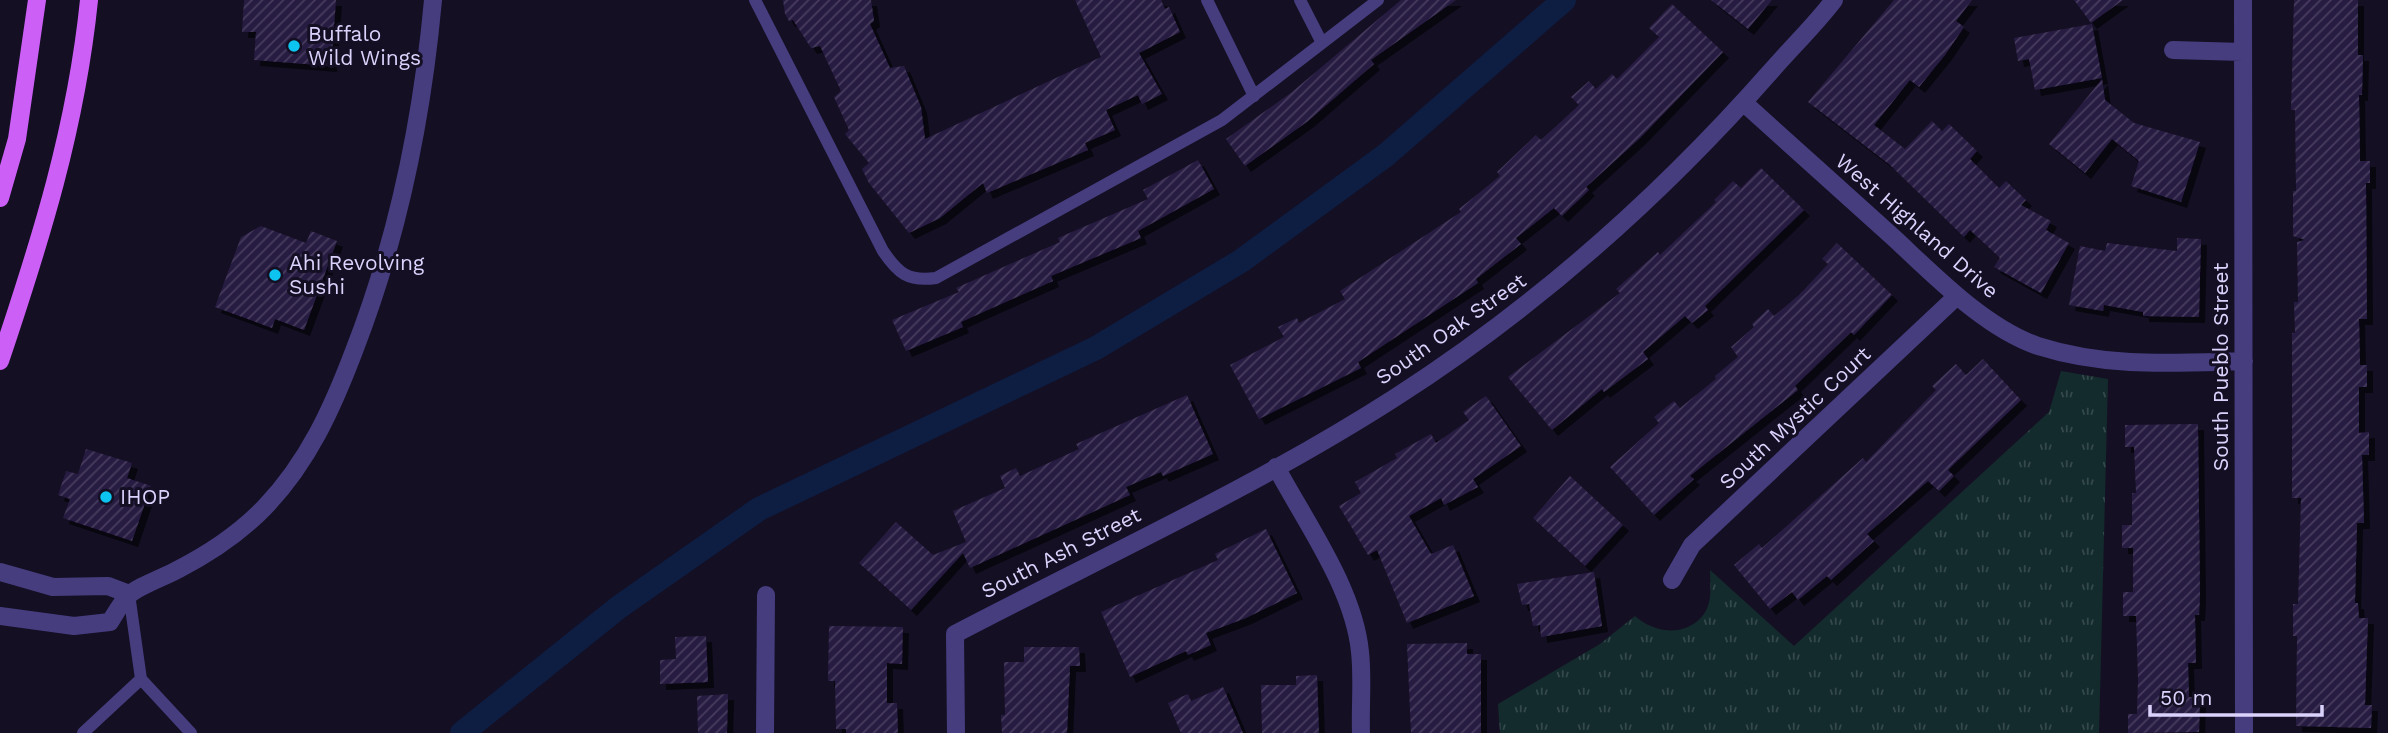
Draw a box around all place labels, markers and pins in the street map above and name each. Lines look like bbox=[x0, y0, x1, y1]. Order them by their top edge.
place label: Buffalo Wild Wings bbox=[308, 21, 421, 70]
marker: Buffalo Wild Wings bbox=[286, 38, 302, 54]
place label: Ahi Revolving Sushi bbox=[289, 250, 425, 299]
marker: Ahi Revolving Sushi bbox=[267, 267, 283, 283]
place label: IHOP bbox=[120, 484, 170, 509]
marker: IHOP bbox=[98, 489, 114, 505]

